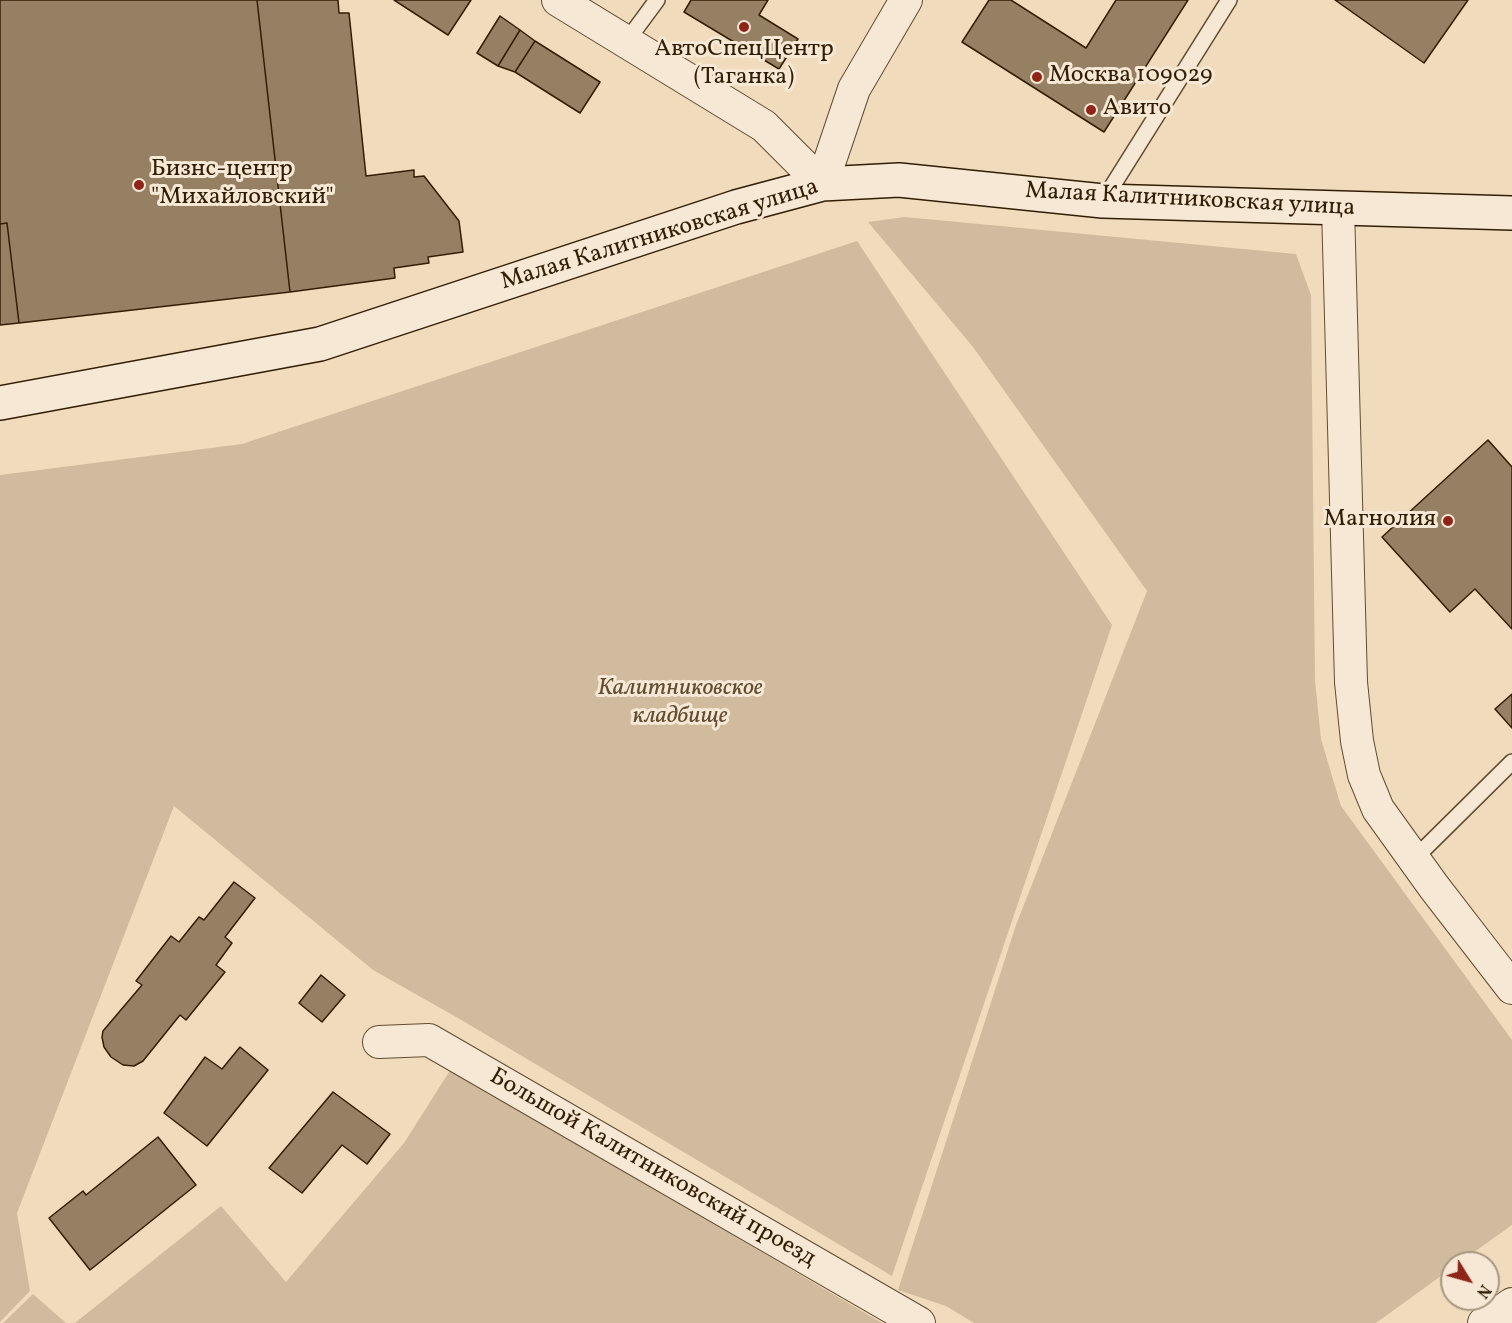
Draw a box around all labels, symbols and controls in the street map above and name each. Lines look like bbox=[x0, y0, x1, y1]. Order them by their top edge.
marker: АвтоСпецЦентр (Таганка) bbox=[737, 20, 751, 34]
place label: АвтоСпецЦентр (Таганка) bbox=[654, 37, 834, 93]
place label: Москва 109029 bbox=[1049, 63, 1213, 91]
marker: Москва 109029 bbox=[1030, 70, 1044, 84]
place label: Авито bbox=[1103, 96, 1171, 124]
marker: Авито bbox=[1084, 103, 1098, 117]
place label: Бизнс-центр "Михайловский" bbox=[151, 157, 334, 213]
street label: Малая Калитниковская улица bbox=[498, 174, 822, 298]
marker: Бизнс-центр "Михайловский" bbox=[132, 178, 146, 192]
street label: Малая Калитниковская улица bbox=[1024, 178, 1356, 224]
place label: Магнолия bbox=[1324, 507, 1436, 535]
marker: Магнолия bbox=[1441, 514, 1455, 528]
park label: Калитниковское кладбище bbox=[597, 676, 763, 732]
street label: Большой Калитниковский проезд bbox=[484, 1063, 820, 1275]
north arrow bbox=[1440, 1251, 1500, 1311]
text: N bbox=[1470, 1279, 1495, 1302]

